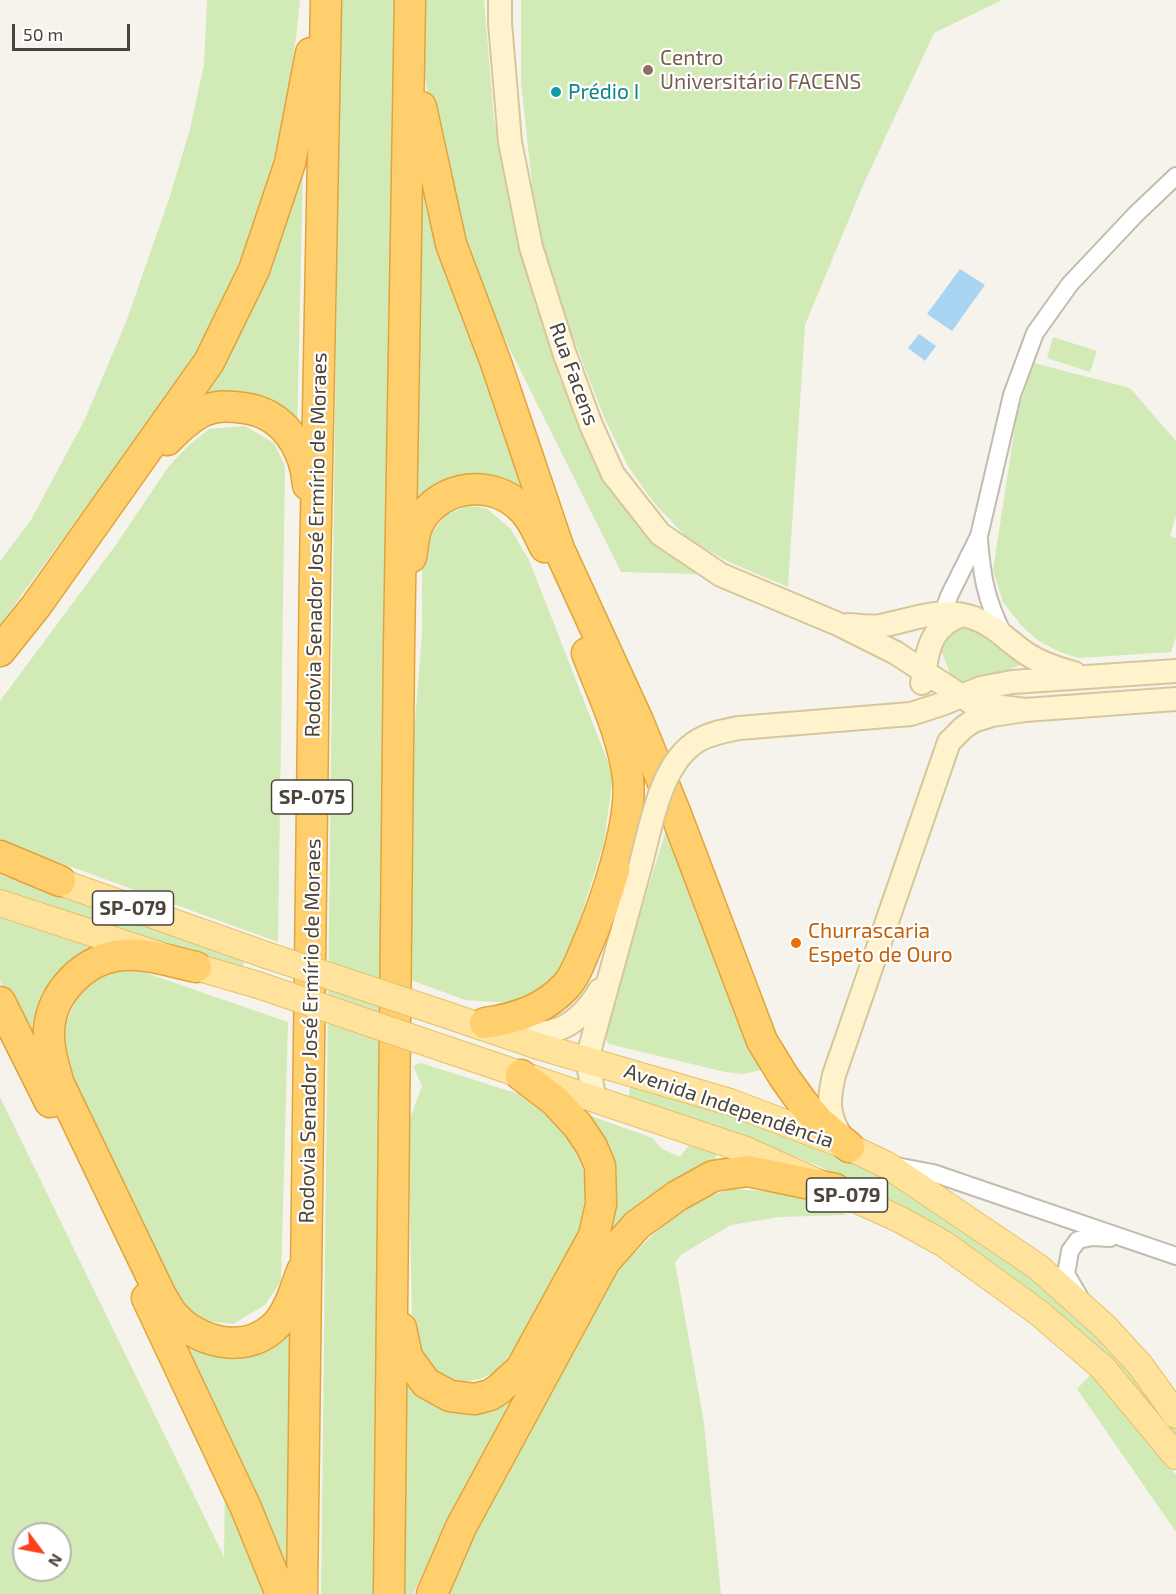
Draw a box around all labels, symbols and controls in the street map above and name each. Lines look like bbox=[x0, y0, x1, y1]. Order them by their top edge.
scale bar bbox=[15, 12, 134, 50]
text: 50 m bbox=[23, 23, 63, 45]
place label: Centro Universitário FACENS bbox=[660, 45, 861, 95]
marker: Centro Universitário FACENS bbox=[641, 63, 655, 77]
place label: Prédio I bbox=[568, 79, 639, 105]
marker: Prédio I bbox=[549, 85, 563, 99]
street label: Rua Facens bbox=[544, 319, 604, 429]
street label: Rodovia Senador José Ermírio de Moraes bbox=[300, 352, 332, 738]
road number: SP-075 bbox=[272, 780, 352, 814]
street label: Rodovia Senador José Ermírio de Moraes bbox=[294, 838, 326, 1224]
road number: SP-079 bbox=[92, 891, 174, 925]
place label: Churrascaria Espeto de Ouro bbox=[808, 918, 953, 968]
marker: Churrascaria Espeto de Ouro bbox=[789, 936, 803, 950]
street label: Avenida Independência bbox=[621, 1058, 837, 1154]
road number: SP-079 bbox=[806, 1178, 888, 1212]
north arrow bbox=[12, 1522, 72, 1582]
text: N bbox=[45, 1551, 67, 1571]

